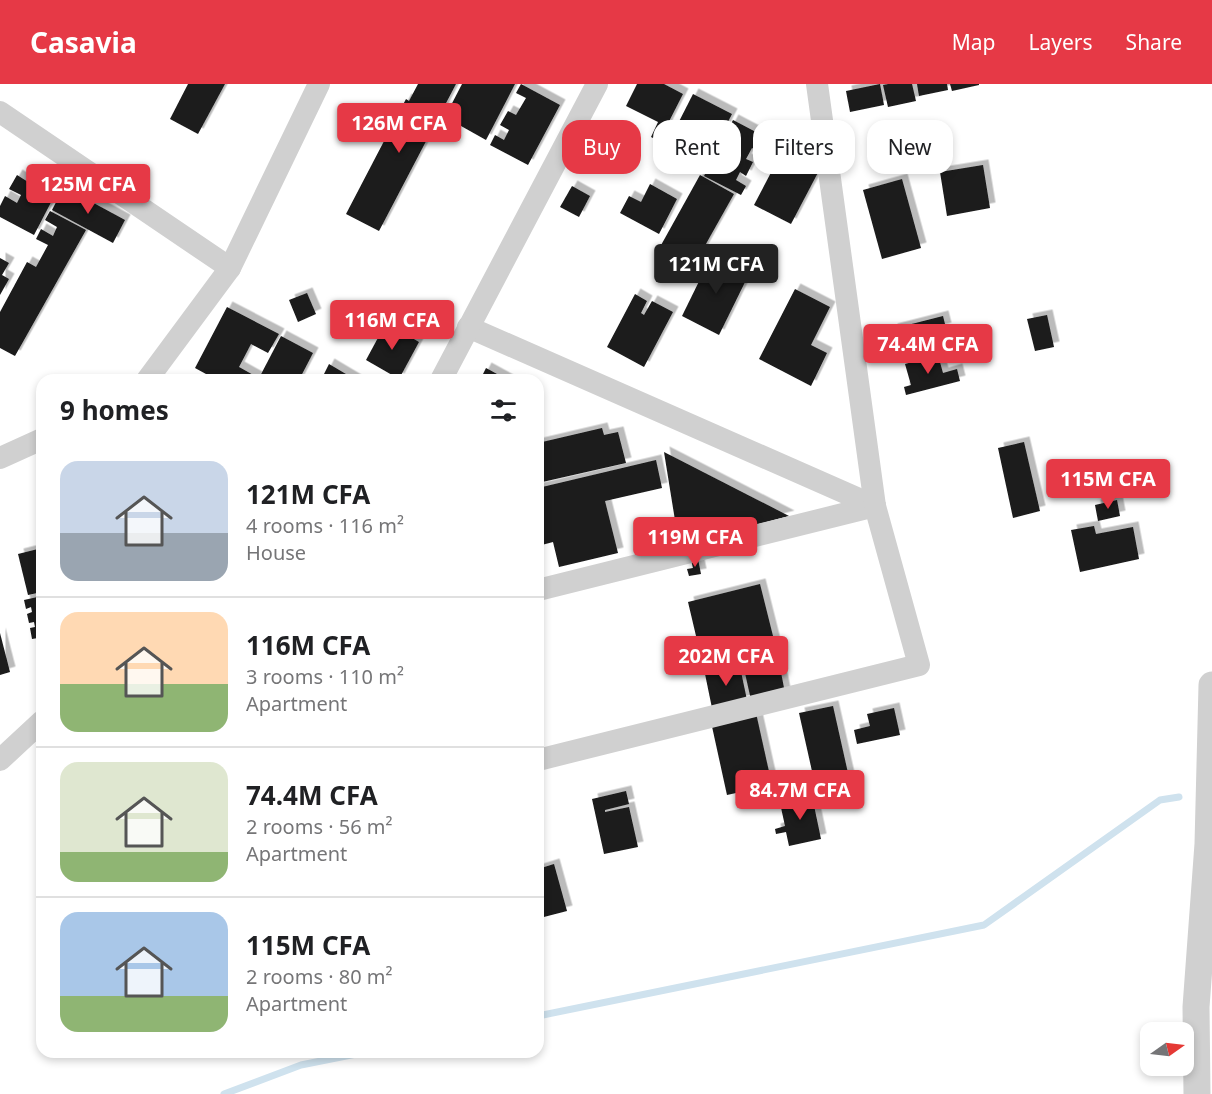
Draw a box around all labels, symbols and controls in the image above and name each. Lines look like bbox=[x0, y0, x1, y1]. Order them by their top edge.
text: Casavia bbox=[30, 23, 137, 61]
text: Map bbox=[952, 28, 996, 56]
text: Layers bbox=[1029, 28, 1093, 56]
text: Share bbox=[1126, 28, 1182, 56]
pin: 126M CFA bbox=[337, 103, 461, 154]
text: 126M CFA bbox=[351, 109, 447, 136]
chip: Buy bbox=[562, 120, 641, 174]
chip: Rent bbox=[653, 120, 741, 174]
chip: Filters bbox=[753, 120, 855, 174]
chip: New bbox=[867, 120, 953, 174]
pin: 125M CFA bbox=[26, 164, 150, 215]
text: 125M CFA bbox=[40, 170, 136, 197]
pin: 121M CFA bbox=[654, 244, 778, 295]
text: 121M CFA bbox=[668, 250, 764, 277]
pin: 116M CFA bbox=[330, 300, 454, 351]
text: 116M CFA bbox=[344, 306, 440, 333]
pin: 74.4M CFA bbox=[859, 324, 997, 375]
text: 74.4M CFA bbox=[877, 330, 979, 357]
text: 9 homes bbox=[60, 392, 169, 428]
icon: filters bbox=[487, 394, 520, 427]
pin: 115M CFA bbox=[1046, 459, 1170, 510]
text: 115M CFA bbox=[1060, 465, 1156, 492]
text: 121M CFA bbox=[246, 476, 370, 512]
icon: home bbox=[108, 485, 180, 557]
text: 4 rooms · 116 m² bbox=[246, 512, 404, 539]
pin: 119M CFA bbox=[633, 517, 757, 568]
text: 119M CFA bbox=[647, 523, 743, 550]
text: House bbox=[246, 539, 306, 566]
text: 116M CFA bbox=[246, 627, 370, 663]
icon: home bbox=[108, 636, 180, 708]
pin: 202M CFA bbox=[664, 636, 788, 687]
text: 202M CFA bbox=[678, 642, 774, 669]
text: 3 rooms · 110 m² bbox=[246, 663, 404, 690]
text: Apartment bbox=[246, 690, 347, 717]
pin: 84.7M CFA bbox=[731, 770, 869, 821]
text: 84.7M CFA bbox=[749, 776, 851, 803]
text: 74.4M CFA bbox=[246, 777, 378, 813]
icon: home bbox=[108, 786, 180, 858]
text: 2 rooms · 56 m² bbox=[246, 813, 393, 840]
text: Apartment bbox=[246, 840, 347, 867]
text: 115M CFA bbox=[246, 927, 370, 963]
icon: home bbox=[108, 936, 180, 1008]
text: 2 rooms · 80 m² bbox=[246, 963, 393, 990]
text: Apartment bbox=[246, 990, 347, 1017]
north arrow bbox=[1140, 1022, 1194, 1076]
map controls bbox=[1140, 1022, 1194, 1076]

